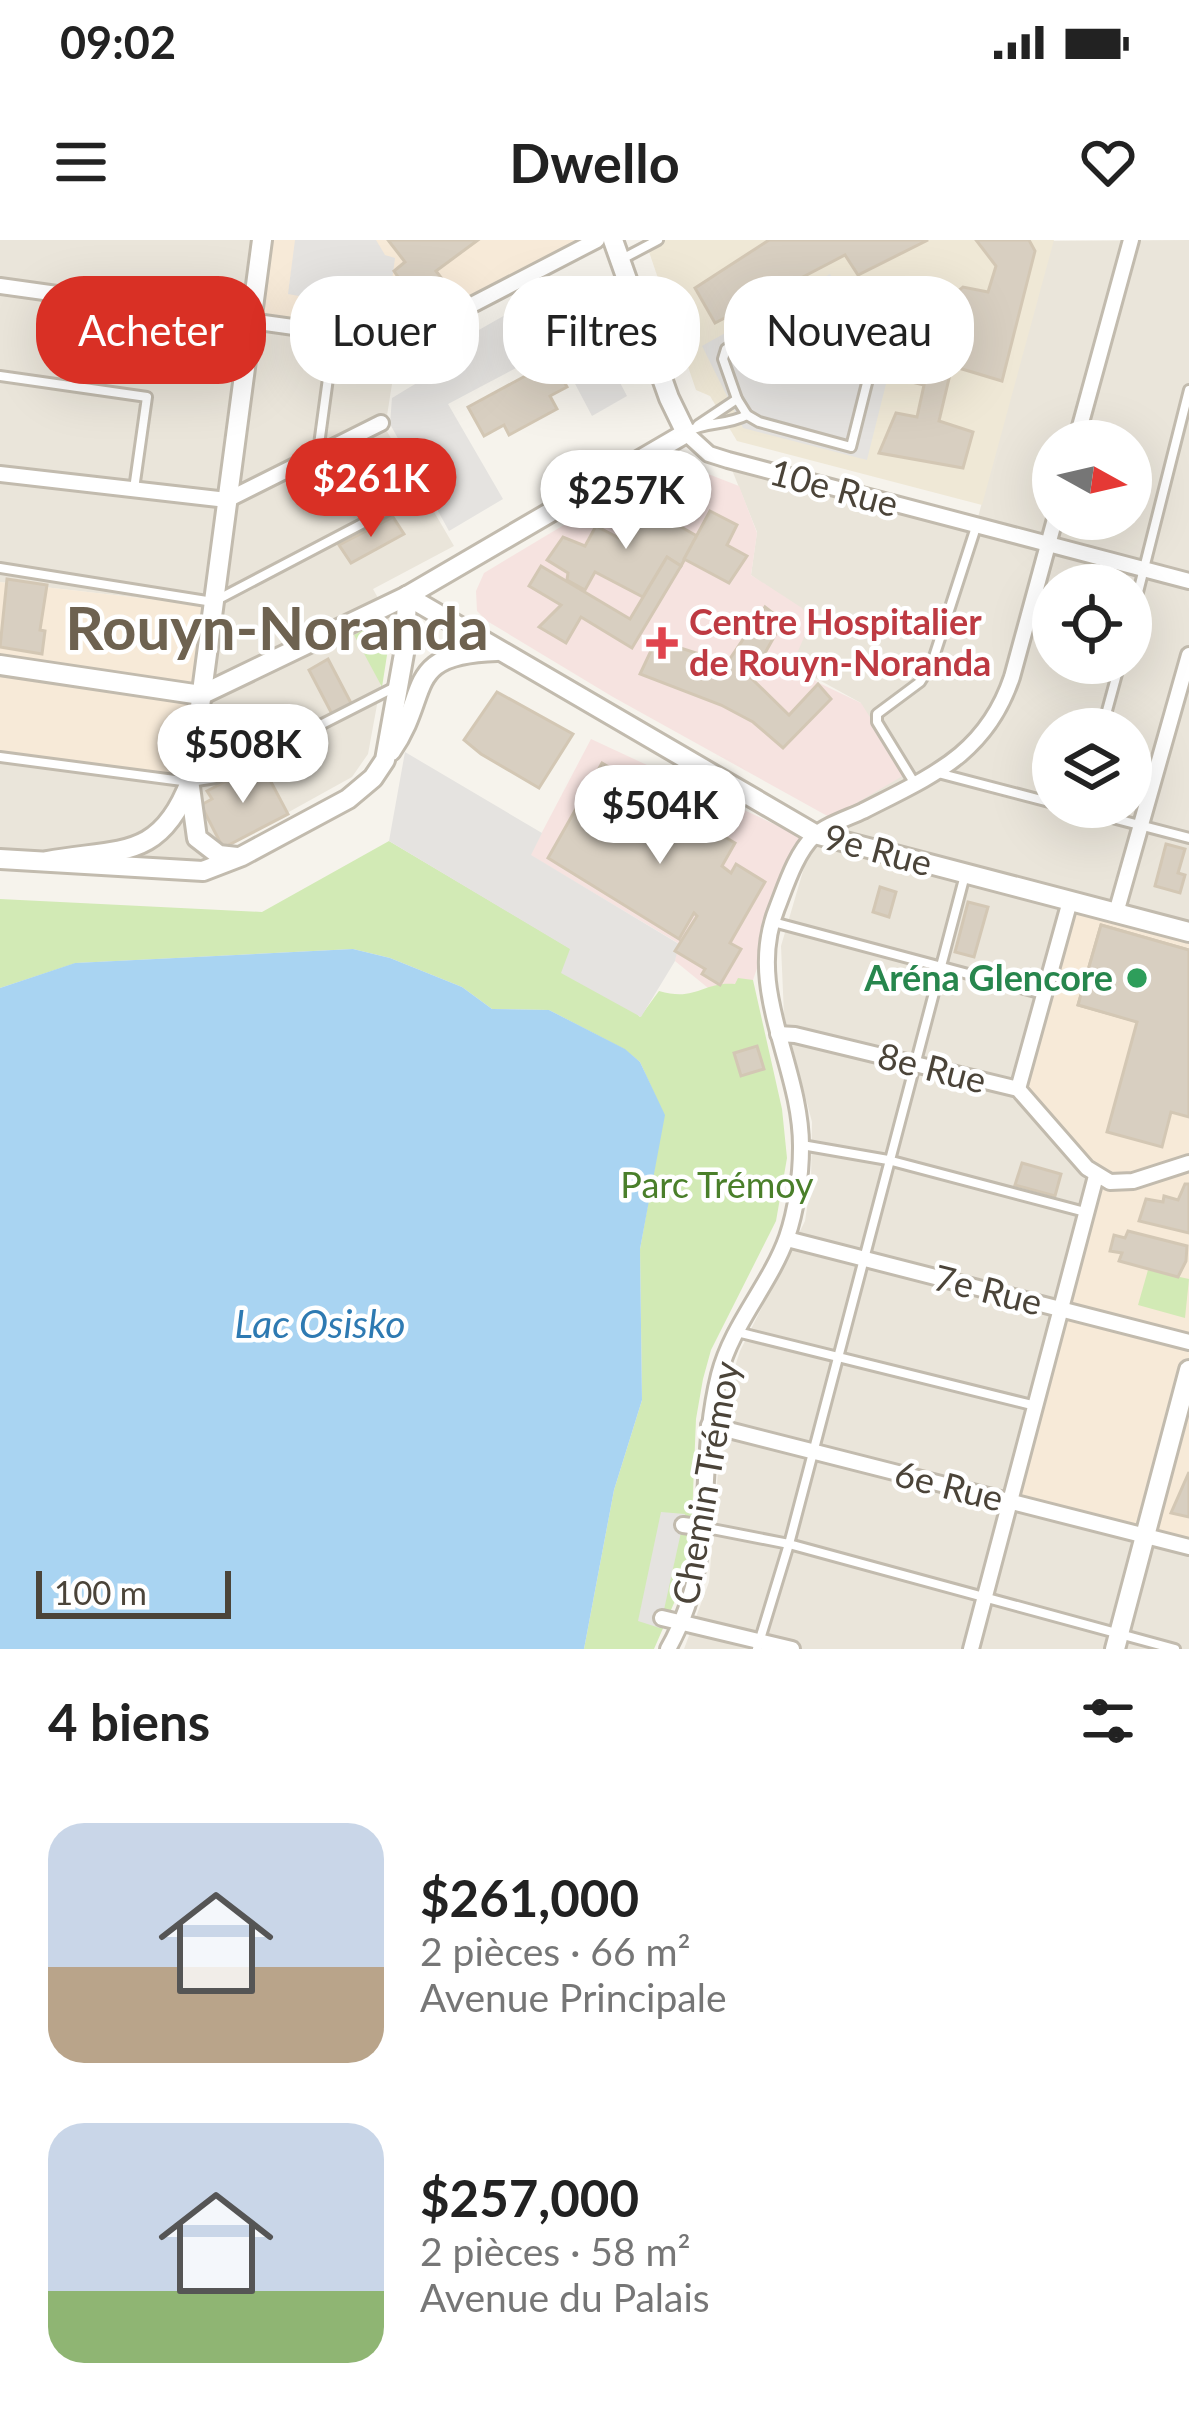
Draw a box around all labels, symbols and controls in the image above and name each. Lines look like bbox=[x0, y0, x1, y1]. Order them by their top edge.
text: 09:02 bbox=[60, 15, 176, 69]
icon: menu bbox=[48, 129, 114, 195]
icon: heart bbox=[1075, 129, 1141, 195]
text: Dwello bbox=[509, 130, 680, 195]
chip: Acheter bbox=[36, 276, 266, 384]
chip: Louer bbox=[290, 276, 479, 384]
chip: Filtres bbox=[503, 276, 700, 384]
chip: Nouveau bbox=[724, 276, 974, 384]
north arrow bbox=[1032, 420, 1152, 540]
map controls bbox=[1032, 420, 1152, 828]
pin: $261K bbox=[287, 438, 455, 540]
street label: 10e Rue bbox=[765, 449, 903, 525]
pin: $257K bbox=[542, 450, 710, 552]
text: $261K bbox=[312, 454, 430, 500]
text: $257K bbox=[567, 466, 685, 512]
button: locate bbox=[1032, 564, 1152, 684]
district label: Rouyn-Noranda bbox=[65, 591, 489, 663]
place label: Centre Hospitalier de Rouyn-Noranda bbox=[689, 599, 991, 684]
marker: Centre Hospitalier de Rouyn-Noranda bbox=[646, 627, 678, 659]
pin: $508K bbox=[159, 704, 327, 806]
button: layers bbox=[1032, 708, 1152, 828]
text: $508K bbox=[184, 720, 302, 766]
pin: $504K bbox=[576, 765, 744, 867]
text: $504K bbox=[601, 781, 719, 827]
street label: 9e Rue bbox=[819, 814, 937, 885]
place label: Aréna Glencore bbox=[863, 955, 1113, 999]
marker: Aréna Glencore bbox=[1124, 965, 1150, 991]
street label: 8e Rue bbox=[874, 1032, 991, 1102]
park label: Parc Trémoy bbox=[620, 1162, 814, 1206]
street label: 7e Rue bbox=[930, 1254, 1047, 1324]
water label: Lac Osisko bbox=[234, 1300, 406, 1346]
street label: Chemin Trémoy bbox=[662, 1357, 748, 1608]
street label: 6e Rue bbox=[891, 1450, 1008, 1520]
scale bar bbox=[36, 1565, 231, 1618]
text: 100 m bbox=[54, 1572, 147, 1612]
icon: filters bbox=[1075, 1688, 1141, 1754]
text: 4 biens bbox=[48, 1691, 210, 1752]
text: $261,000 bbox=[420, 1867, 639, 1928]
icon: home bbox=[144, 1871, 288, 2015]
text: 2 pièces · 66 m² bbox=[420, 1928, 691, 1974]
text: Avenue Principale bbox=[420, 1974, 726, 2020]
text: $257,000 bbox=[420, 2167, 639, 2228]
icon: home bbox=[144, 2171, 288, 2315]
text: 2 pièces · 58 m² bbox=[420, 2228, 691, 2274]
text: Avenue du Palais bbox=[420, 2274, 710, 2320]

